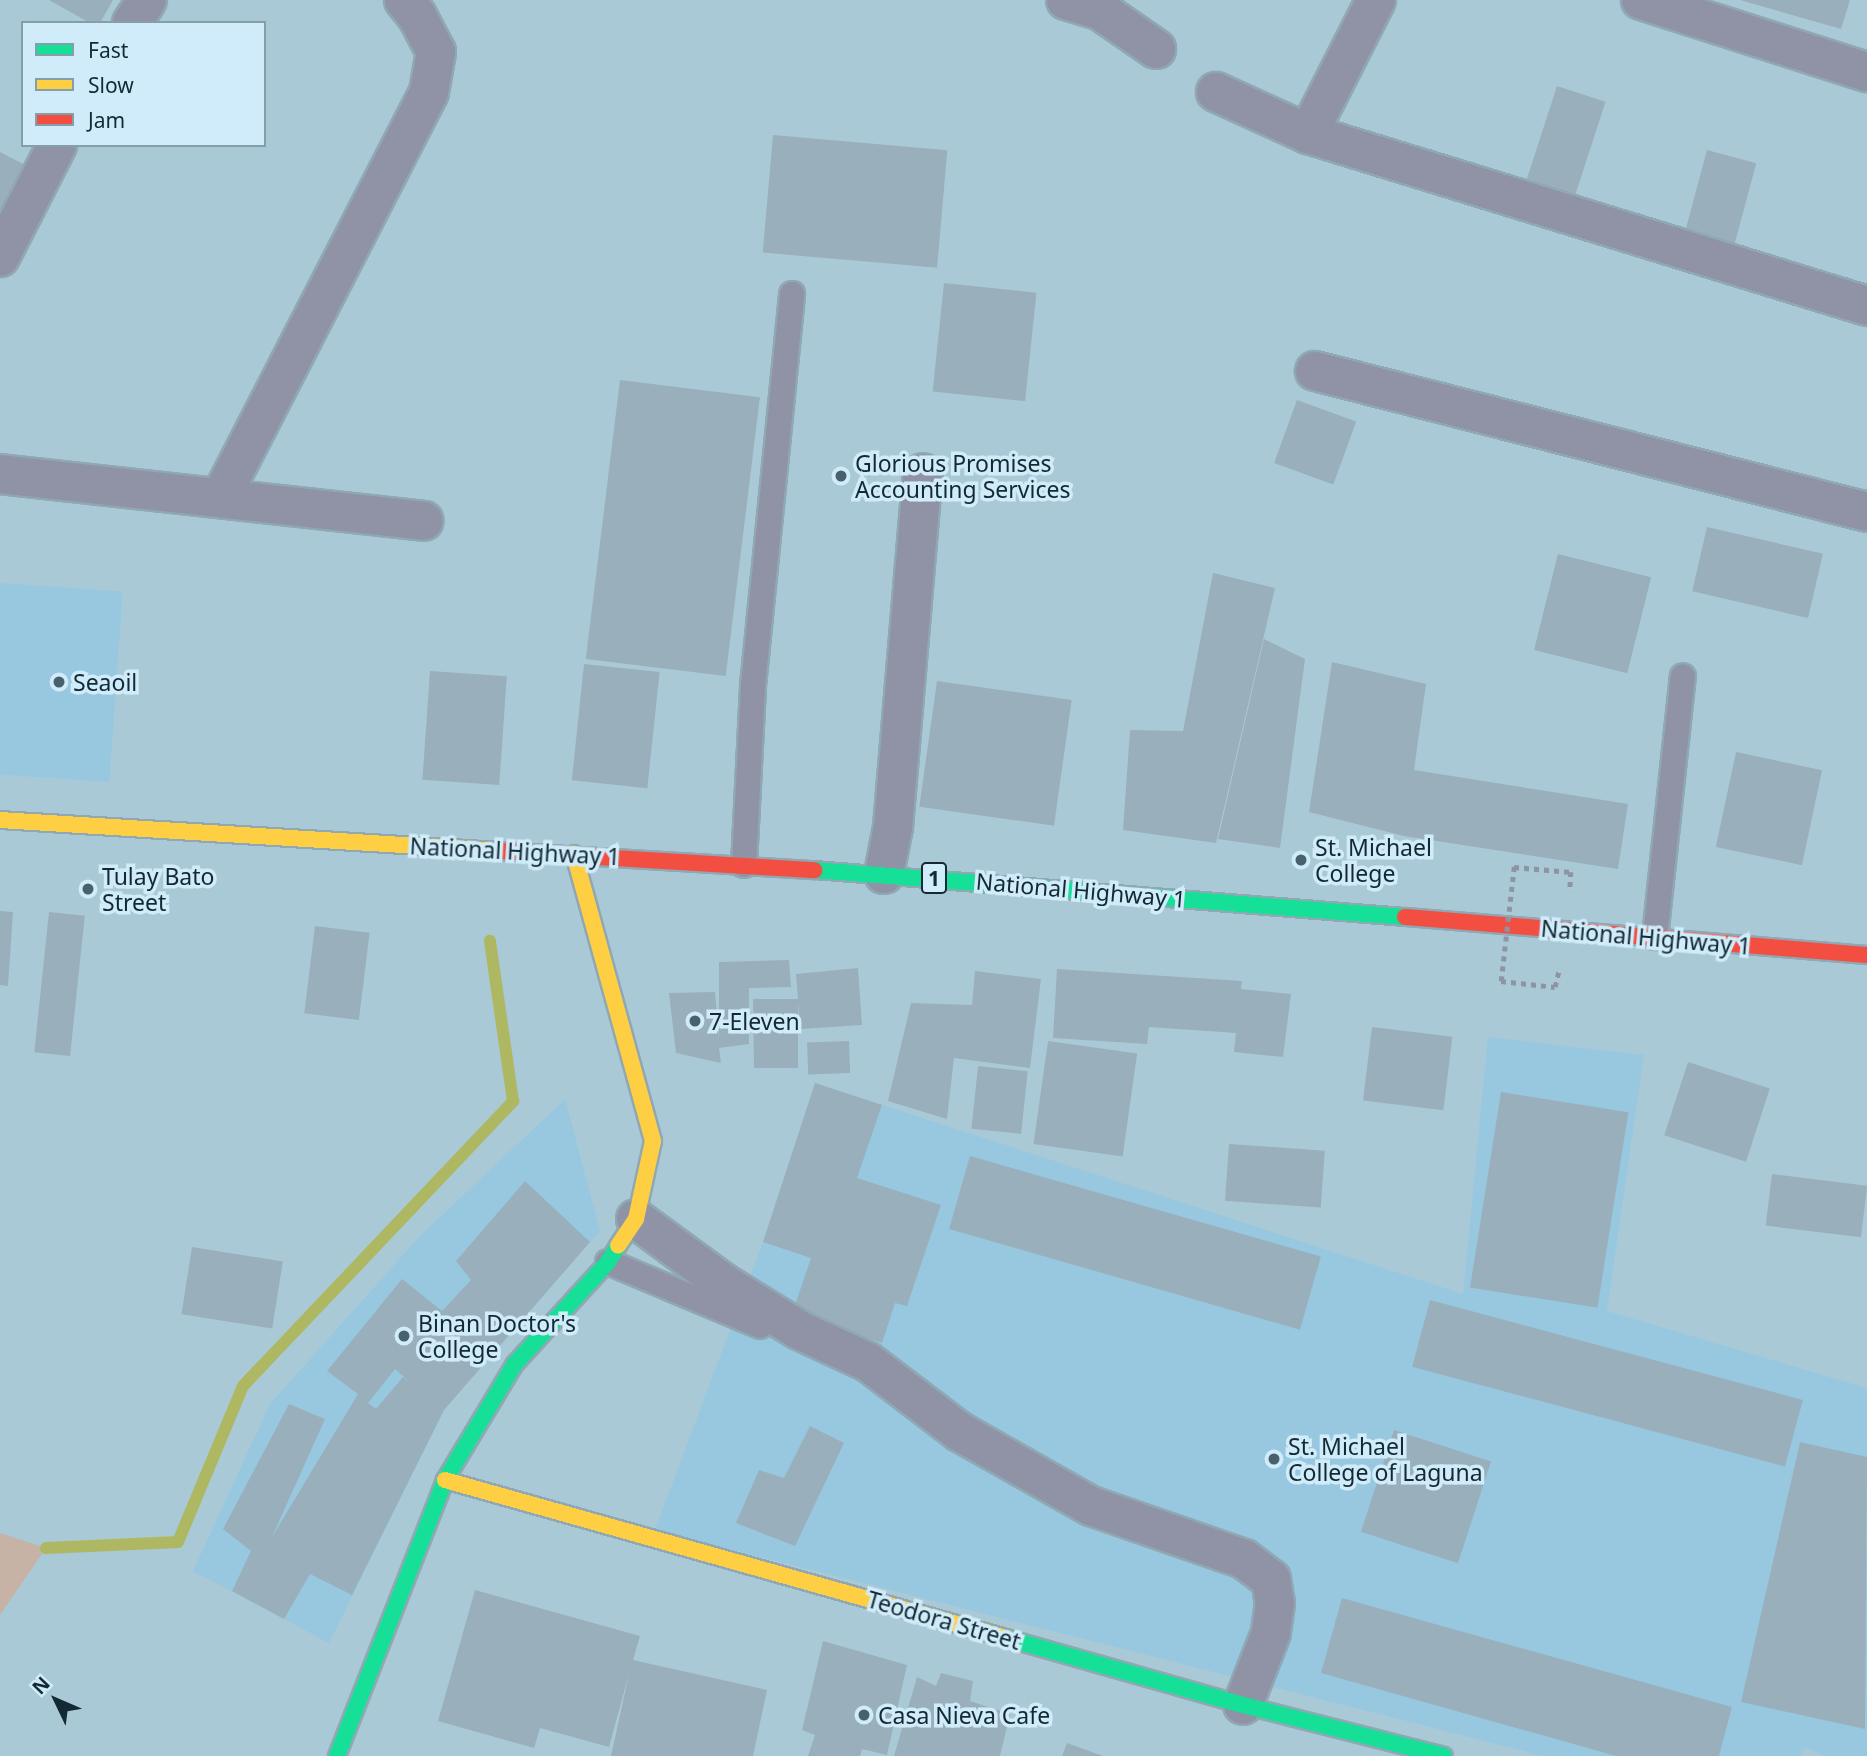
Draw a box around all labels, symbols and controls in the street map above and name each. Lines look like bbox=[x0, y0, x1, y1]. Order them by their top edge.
legend bbox=[21, 21, 266, 147]
text: Fast bbox=[88, 36, 128, 64]
text: Slow bbox=[88, 71, 134, 99]
text: Jam bbox=[88, 106, 125, 134]
place label: Glorious Promises Accounting Services bbox=[855, 449, 1070, 503]
marker: Glorious Promises Accounting Services bbox=[833, 468, 849, 484]
place label: Seaoil bbox=[73, 668, 137, 696]
marker: Seaoil bbox=[51, 674, 67, 690]
street label: National Highway 1 bbox=[409, 832, 621, 870]
place label: St. Michael College bbox=[1315, 833, 1432, 887]
marker: St. Michael College bbox=[1293, 852, 1309, 868]
road number: 1 bbox=[920, 860, 948, 896]
place label: Tulay Bato Street bbox=[102, 862, 214, 916]
street label: National Highway 1 bbox=[975, 867, 1187, 913]
marker: Tulay Bato Street bbox=[80, 881, 96, 897]
street label: National Highway 1 bbox=[1540, 914, 1752, 960]
place label: 7-Eleven bbox=[709, 1007, 800, 1035]
marker: 7-Eleven bbox=[687, 1013, 703, 1029]
place label: Binan Doctor's College bbox=[418, 1309, 576, 1363]
marker: Binan Doctor's College bbox=[396, 1328, 412, 1344]
place label: St. Michael College of Laguna bbox=[1288, 1432, 1483, 1486]
marker: St. Michael College of Laguna bbox=[1266, 1451, 1282, 1467]
street label: Teodora Street bbox=[864, 1585, 1024, 1655]
north arrow bbox=[21, 1665, 91, 1735]
text: N bbox=[26, 1671, 56, 1700]
place label: Casa Nieva Cafe bbox=[878, 1701, 1050, 1729]
marker: Casa Nieva Cafe bbox=[856, 1707, 872, 1723]

